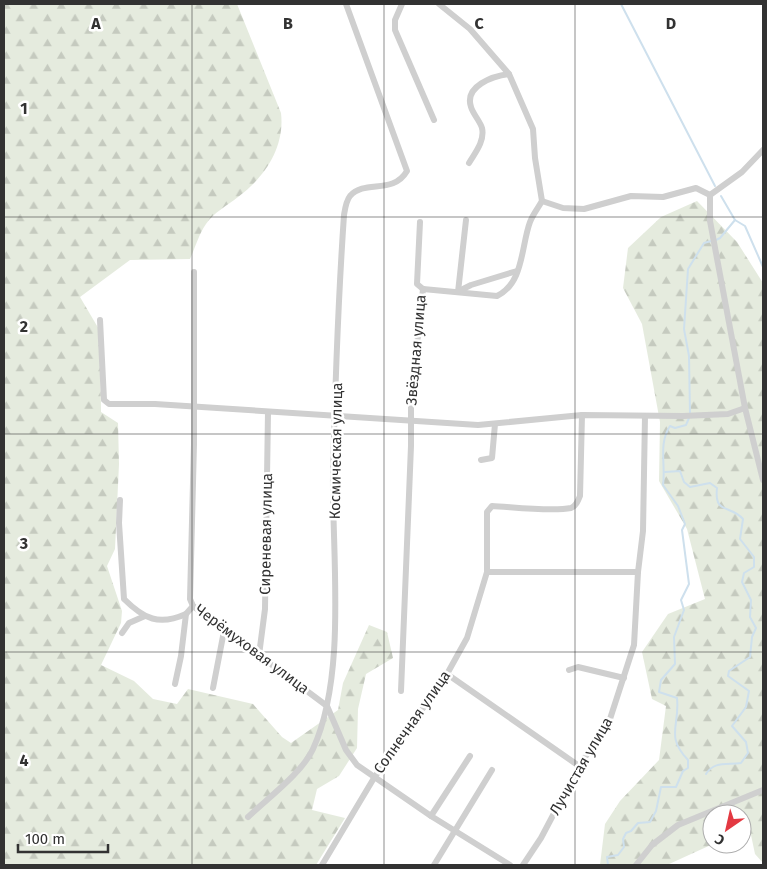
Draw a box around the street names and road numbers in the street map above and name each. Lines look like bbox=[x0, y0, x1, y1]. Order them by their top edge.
street label: Звёздная улица bbox=[402, 294, 430, 406]
street label: Космическая улица bbox=[326, 382, 346, 520]
street label: Сиреневая улица bbox=[256, 473, 276, 595]
street label: Черёмуховая улица bbox=[191, 600, 313, 698]
street label: Солнечная улица bbox=[370, 667, 454, 777]
street label: Лучистая улица bbox=[546, 714, 616, 818]

